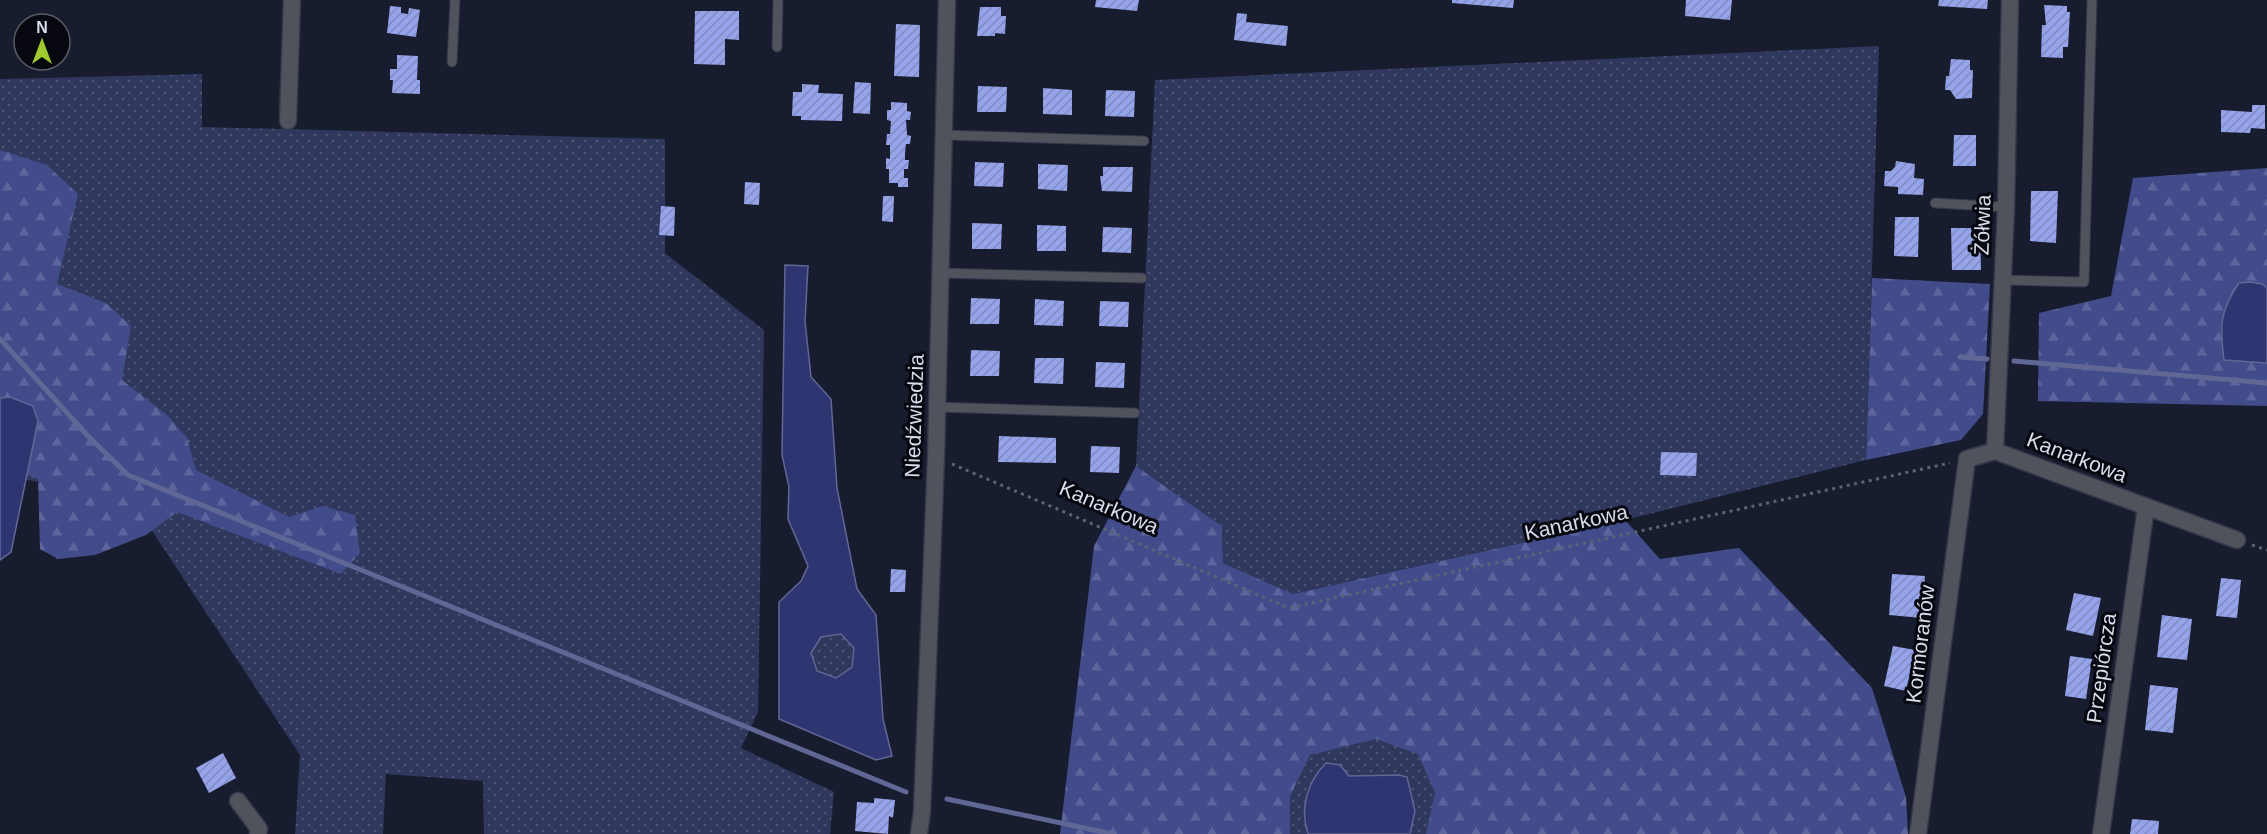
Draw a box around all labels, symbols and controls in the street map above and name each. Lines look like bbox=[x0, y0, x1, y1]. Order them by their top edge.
north arrow bbox=[12, 12, 72, 72]
text: N bbox=[36, 19, 48, 36]
street label: Żółwia bbox=[1969, 194, 1995, 256]
street label: Niedźwiedzia bbox=[900, 353, 928, 478]
street label: Kanarkowa bbox=[2024, 427, 2130, 487]
street label: Kanarkowa bbox=[1056, 476, 1162, 538]
street label: Kanarkowa bbox=[1522, 500, 1630, 544]
street label: Kormoranów bbox=[1901, 583, 1939, 704]
street label: Przepiórcza bbox=[2082, 611, 2120, 725]

